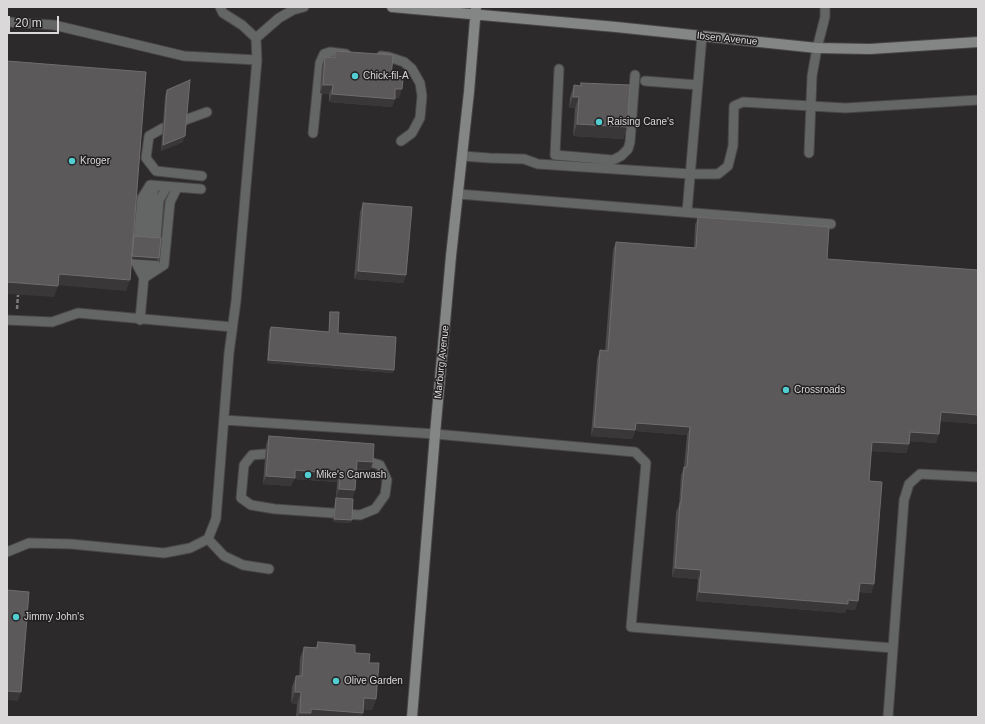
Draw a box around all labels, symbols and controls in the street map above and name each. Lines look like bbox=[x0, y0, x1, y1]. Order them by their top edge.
scale bar bbox=[10, 8, 61, 34]
text: 20 m bbox=[15, 16, 42, 30]
street label: Ibsen Avenue bbox=[696, 30, 758, 48]
place label: Chick-fil-A bbox=[363, 70, 409, 82]
marker: Chick-fil-A bbox=[350, 71, 360, 81]
place label: Raising Cane's bbox=[607, 116, 674, 128]
marker: Raising Cane's bbox=[594, 117, 604, 127]
place label: Kroger bbox=[80, 155, 110, 167]
marker: Kroger bbox=[67, 156, 77, 166]
street label: Marburg Avenue bbox=[432, 325, 452, 399]
place label: Crossroads bbox=[794, 384, 845, 396]
marker: Crossroads bbox=[781, 385, 791, 395]
place label: Mike's Carwash bbox=[316, 469, 386, 481]
marker: Mike's Carwash bbox=[303, 470, 313, 480]
place label: Jimmy John's bbox=[24, 611, 84, 623]
marker: Jimmy John's bbox=[11, 612, 21, 622]
place label: Olive Garden bbox=[344, 675, 403, 687]
marker: Olive Garden bbox=[331, 676, 341, 686]

